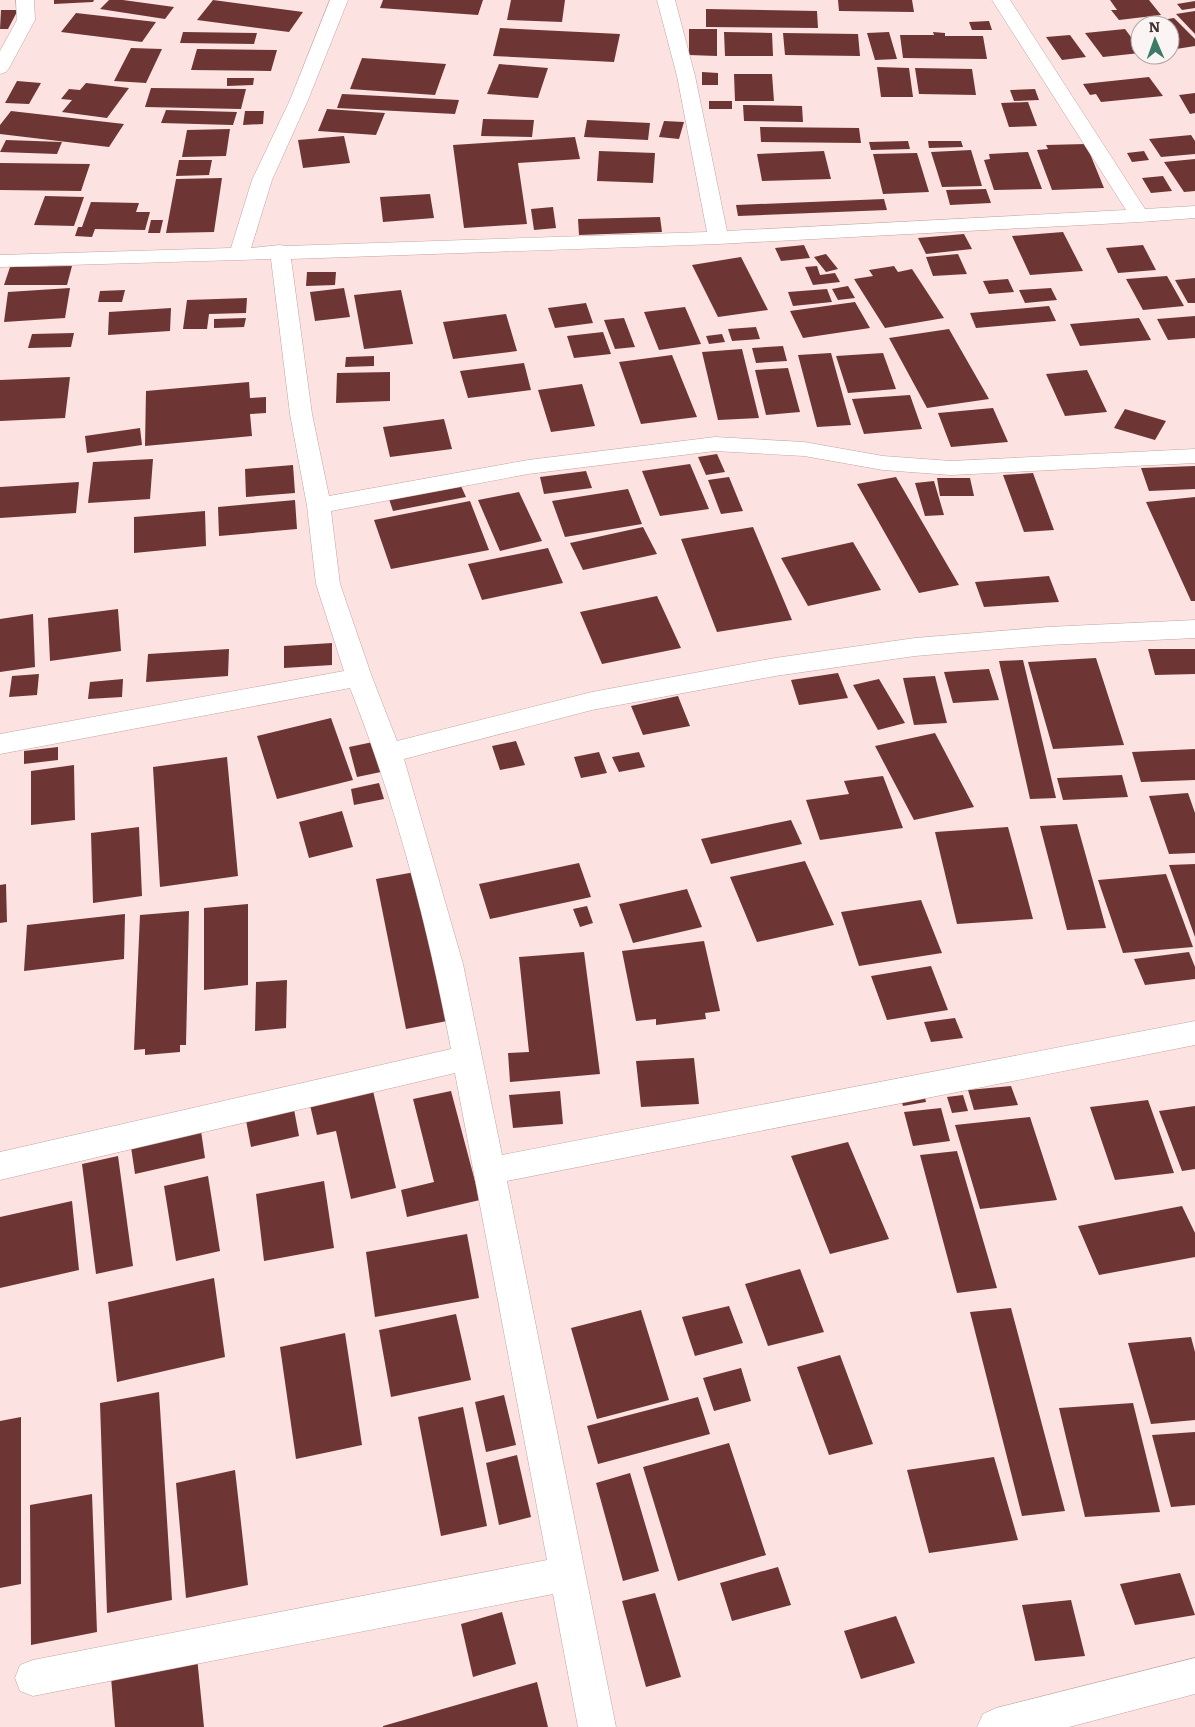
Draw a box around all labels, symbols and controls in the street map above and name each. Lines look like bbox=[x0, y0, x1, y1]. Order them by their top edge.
north arrow bbox=[1130, 15, 1180, 65]
text: N bbox=[1148, 16, 1161, 36]

